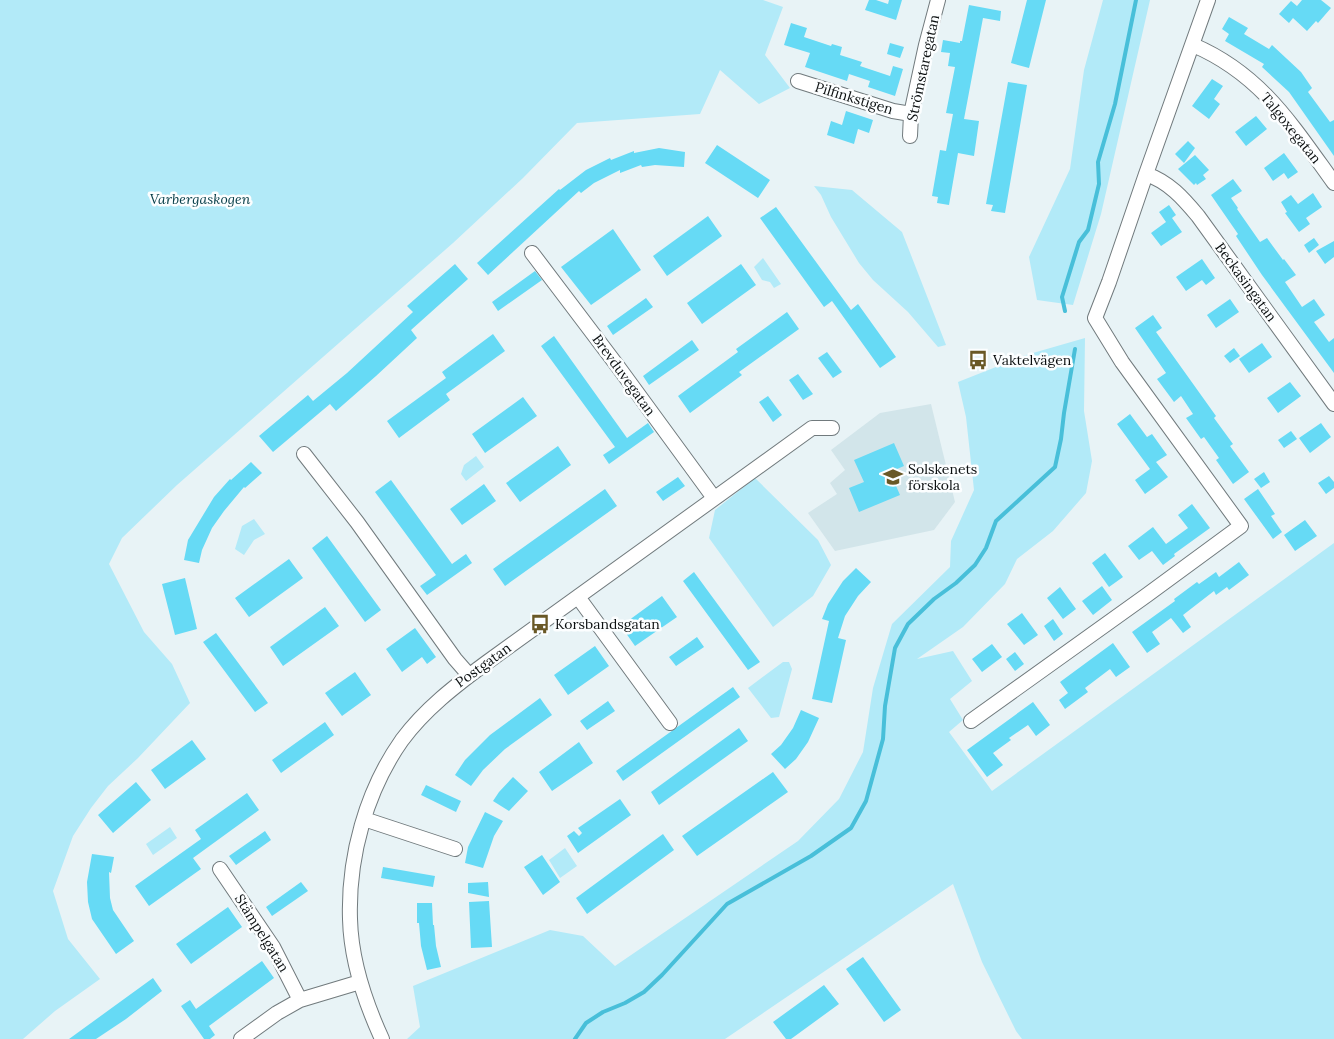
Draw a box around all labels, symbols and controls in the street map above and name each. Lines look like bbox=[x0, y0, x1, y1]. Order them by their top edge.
street label: Strömstaregatan bbox=[903, 12, 943, 123]
street label: Pilfinkstigen bbox=[813, 78, 896, 119]
street label: Talgoxegatan bbox=[1257, 89, 1325, 168]
park label: Varbergaskogen bbox=[150, 190, 251, 208]
street label: Beckasingatan bbox=[1211, 239, 1281, 325]
street label: Brevduvegatan bbox=[588, 331, 660, 420]
bus stop icon: Vaktelvägen bbox=[967, 349, 989, 371]
place label: Vaktelvägen bbox=[992, 351, 1072, 369]
place label: Solskenets förskola bbox=[908, 460, 977, 494]
school or university icon: Solskenets förskola bbox=[882, 466, 904, 488]
bus stop icon: Korsbandsgatan bbox=[529, 613, 551, 635]
place label: Korsbandsgatan bbox=[555, 615, 660, 633]
street label: Postgatan bbox=[452, 638, 515, 691]
street label: Stämpelgatan bbox=[231, 891, 293, 976]

